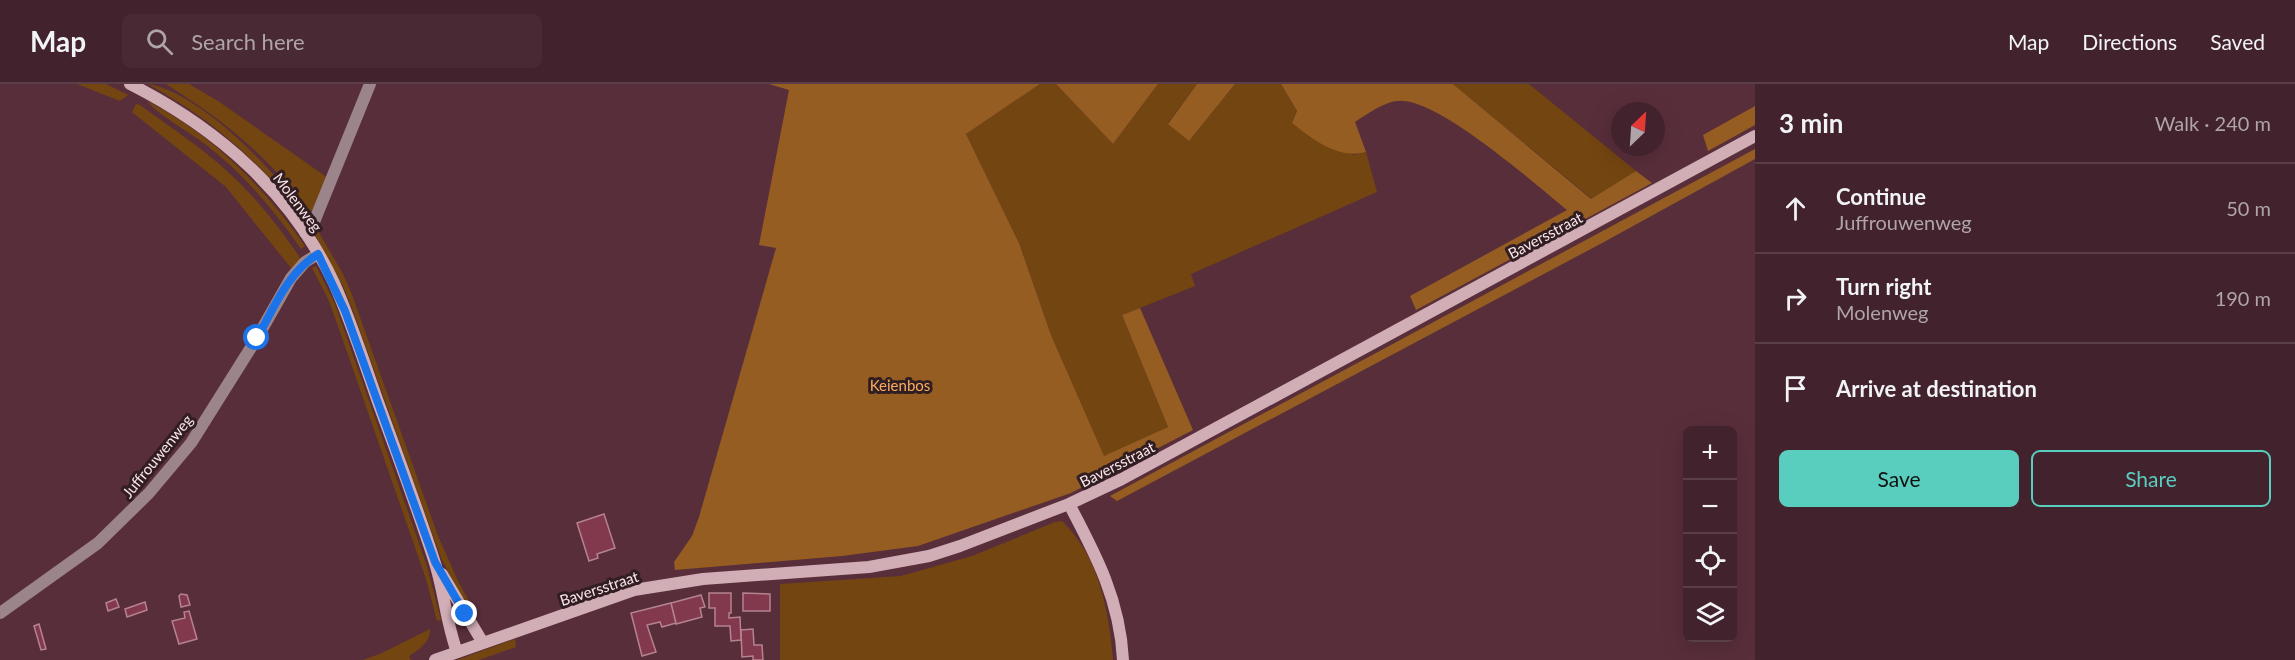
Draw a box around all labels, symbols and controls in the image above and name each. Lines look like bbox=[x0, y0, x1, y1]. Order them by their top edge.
search box bbox=[122, 14, 542, 68]
text: Map bbox=[30, 24, 86, 58]
icon: search bbox=[143, 25, 176, 58]
text: Search here bbox=[191, 28, 305, 55]
text: Map bbox=[2008, 29, 2049, 54]
text: Directions bbox=[2082, 29, 2177, 54]
text: Saved bbox=[2210, 29, 2265, 54]
north arrow bbox=[1611, 102, 1665, 156]
text: 3 min bbox=[1779, 107, 1843, 139]
text: Walk · 240 m bbox=[2155, 111, 2271, 135]
street label: Molenweg bbox=[270, 169, 326, 235]
text: Continue bbox=[1836, 183, 1926, 210]
icon: ahead bbox=[1779, 192, 1812, 225]
text: 50 m bbox=[2226, 196, 2271, 220]
street label: Baversstraat bbox=[1505, 208, 1586, 262]
text: Juffrouwenweg bbox=[1836, 210, 1972, 234]
text: Turn right bbox=[1836, 273, 1931, 300]
icon: right bbox=[1779, 282, 1812, 315]
text: 190 m bbox=[2215, 286, 2271, 310]
text: Molenweg bbox=[1836, 300, 1929, 324]
route start bbox=[243, 324, 269, 350]
icon: arrive bbox=[1779, 372, 1812, 405]
text: Arrive at destination bbox=[1836, 375, 2037, 402]
park label: Keienbos bbox=[870, 376, 930, 394]
street label: Juffrouwenweg bbox=[118, 411, 196, 501]
map controls bbox=[1683, 426, 1737, 642]
button: + bbox=[1683, 426, 1737, 480]
street label: Baversstraat bbox=[1077, 437, 1158, 491]
button: Save bbox=[1779, 450, 2019, 507]
button: Share bbox=[2031, 450, 2271, 507]
button: − bbox=[1683, 480, 1737, 534]
button: locate bbox=[1683, 534, 1737, 588]
street label: Baversstraat bbox=[557, 567, 641, 609]
button: layers bbox=[1683, 588, 1737, 642]
route end bbox=[451, 600, 477, 626]

